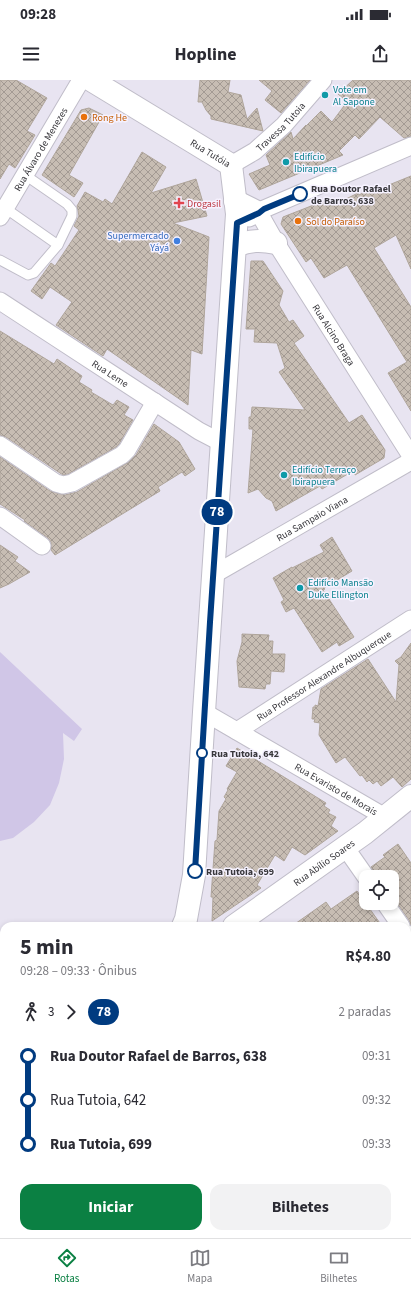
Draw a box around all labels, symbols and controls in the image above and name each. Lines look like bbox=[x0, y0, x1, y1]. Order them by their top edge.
text: 09:28 bbox=[20, 4, 56, 25]
text: Hopline bbox=[174, 42, 237, 67]
icon: menu bbox=[20, 43, 42, 65]
icon: share bbox=[369, 43, 391, 65]
place label: Vote em Al Sapone bbox=[333, 83, 375, 109]
marker: Vote em Al Sapone bbox=[320, 90, 330, 100]
street label: Travessa Tutoia bbox=[253, 99, 309, 155]
street label: Rua Álvaro de Menezes bbox=[11, 105, 71, 194]
place label: Rong He bbox=[92, 111, 127, 125]
marker: Rong He bbox=[79, 112, 89, 122]
street label: Rua Tutóia bbox=[187, 136, 233, 171]
place label: Edifício Ibirapuera bbox=[294, 150, 337, 176]
marker: Edifício Ibirapuera bbox=[281, 157, 291, 167]
place label: Rua Doutor Rafael de Barros, 638 bbox=[311, 182, 391, 208]
marker: Rua Doutor Rafael de Barros, 638 bbox=[292, 186, 308, 202]
place label: Drogasil bbox=[187, 197, 222, 211]
marker: Drogasil bbox=[174, 198, 184, 208]
place label: Sol do Paraíso bbox=[306, 215, 365, 229]
marker: Sol do Paraíso bbox=[293, 216, 303, 226]
place label: Supermercado Yáyá bbox=[107, 229, 169, 255]
marker: Supermercado Yáyá bbox=[172, 236, 182, 246]
street label: Rua Alcino Braga bbox=[309, 302, 358, 369]
street label: Rua Leme bbox=[89, 357, 131, 391]
place label: Edifício Terraço Ibirapuera bbox=[292, 463, 356, 489]
marker: Edifício Terraço Ibirapuera bbox=[279, 470, 289, 480]
street label: Rua Sampaio Viana bbox=[274, 493, 351, 545]
line badge: 78 bbox=[199, 499, 235, 525]
text: 78 bbox=[210, 502, 224, 522]
place label: Edifício Mansão Duke Ellington bbox=[308, 576, 373, 602]
marker: Edifício Mansão Duke Ellington bbox=[295, 583, 305, 593]
street label: Rua Professor Alexandre Albuquerque bbox=[254, 627, 394, 725]
marker: Rua Tutoia, 642 bbox=[196, 747, 208, 759]
place label: Rua Tutoia, 642 bbox=[211, 747, 279, 761]
street label: Rua Evaristo de Morais bbox=[292, 760, 380, 819]
street label: Rua Abílio Soares bbox=[291, 836, 358, 890]
marker: Rua Tutoia, 699 bbox=[187, 863, 203, 879]
place label: Rua Tutoia, 699 bbox=[206, 865, 274, 879]
map controls bbox=[359, 870, 399, 910]
button: locate bbox=[359, 870, 399, 910]
text: 5 min bbox=[20, 931, 74, 963]
text: R$4.80 bbox=[346, 946, 391, 967]
text: 09:28 – 09:33 · Ônibus bbox=[20, 962, 137, 980]
icon: walk bbox=[20, 1001, 42, 1023]
icon: forward bbox=[60, 1001, 82, 1023]
text: 78 bbox=[96, 1002, 111, 1022]
text: 3 bbox=[48, 1003, 54, 1021]
text: 2 paradas bbox=[338, 1003, 391, 1021]
text: Rua Doutor Rafael de Barros, 638 bbox=[50, 1046, 267, 1067]
text: 09:31 bbox=[362, 1047, 391, 1065]
text: Rua Tutoia, 642 bbox=[50, 1090, 146, 1111]
text: 09:32 bbox=[362, 1091, 391, 1109]
text: Rua Tutoia, 699 bbox=[50, 1134, 152, 1155]
text: 09:33 bbox=[362, 1135, 391, 1153]
button: Iniciar bbox=[20, 1184, 202, 1230]
button: Bilhetes bbox=[210, 1184, 391, 1230]
tab: Rotas bbox=[54, 1247, 79, 1286]
tab: Mapa bbox=[187, 1247, 212, 1286]
tab: Bilhetes bbox=[320, 1247, 357, 1286]

